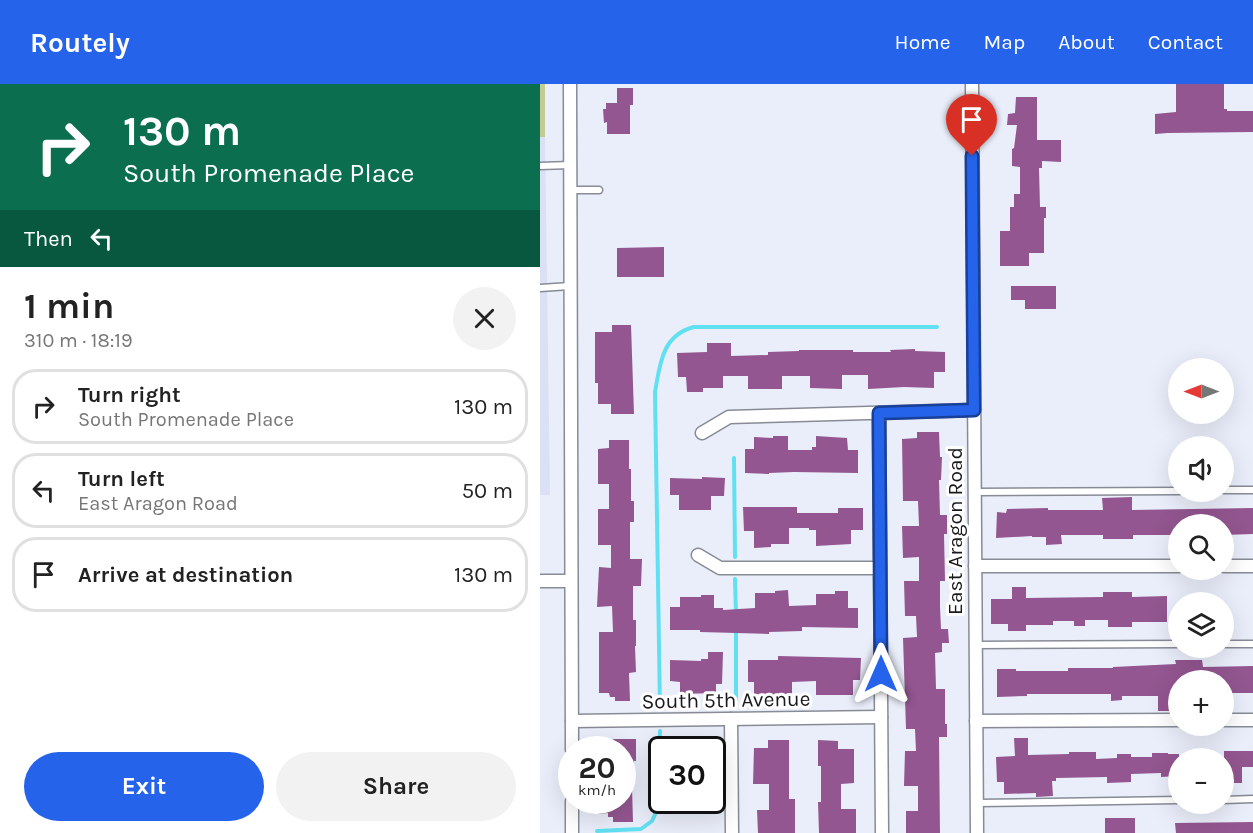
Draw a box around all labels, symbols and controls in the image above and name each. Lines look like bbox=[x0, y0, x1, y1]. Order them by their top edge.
text: Routely bbox=[30, 26, 130, 59]
text: Home bbox=[895, 30, 951, 54]
text: Map bbox=[984, 30, 1025, 54]
text: About bbox=[1058, 30, 1115, 54]
text: Contact bbox=[1148, 30, 1223, 54]
pin bbox=[946, 94, 997, 156]
icon: arrive bbox=[955, 103, 988, 136]
text: 130 m bbox=[123, 106, 241, 156]
icon: right bbox=[24, 108, 102, 186]
text: South Promenade Place bbox=[123, 157, 414, 189]
icon: left bbox=[85, 222, 118, 255]
text: Then bbox=[24, 226, 73, 252]
text: 1 min bbox=[24, 285, 114, 327]
button: close bbox=[453, 287, 516, 350]
text: 310 m · 18:19 bbox=[24, 329, 133, 352]
north arrow bbox=[1168, 358, 1234, 424]
map controls bbox=[1168, 358, 1234, 814]
text: Turn right bbox=[78, 382, 181, 408]
icon: right bbox=[27, 390, 60, 423]
text: 130 m bbox=[454, 394, 513, 420]
text: South Promenade Place bbox=[78, 408, 294, 431]
button: sound bbox=[1168, 436, 1234, 502]
street label: East Aragon Road bbox=[943, 447, 967, 615]
text: Turn left bbox=[78, 466, 165, 492]
icon: left bbox=[27, 474, 60, 507]
text: 50 m bbox=[462, 478, 513, 504]
text: East Aragon Road bbox=[78, 492, 238, 515]
button: search bbox=[1168, 514, 1234, 580]
icon: arrive bbox=[27, 558, 60, 591]
text: Arrive at destination bbox=[78, 562, 293, 588]
text: 130 m bbox=[454, 562, 513, 588]
button: layers bbox=[1168, 592, 1234, 658]
position arrow bbox=[849, 642, 913, 706]
button: + bbox=[1168, 670, 1234, 736]
street label: South 5th Avenue bbox=[641, 687, 811, 713]
speed limit sign: 30 bbox=[648, 736, 726, 814]
button: − bbox=[1168, 748, 1234, 814]
text: 20 bbox=[578, 750, 616, 786]
button: Exit bbox=[24, 752, 264, 821]
button: Share bbox=[276, 752, 516, 821]
text: km/h bbox=[578, 781, 616, 799]

